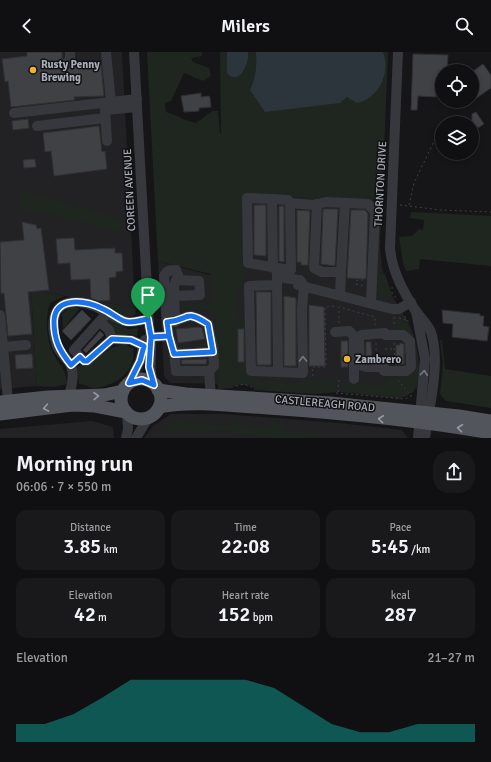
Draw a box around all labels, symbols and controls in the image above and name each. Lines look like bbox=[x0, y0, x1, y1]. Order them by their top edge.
icon: back bbox=[16, 15, 38, 37]
text: Milers bbox=[221, 15, 270, 37]
icon: search bbox=[453, 15, 475, 37]
place label: Rusty Penny Brewing bbox=[41, 58, 100, 84]
map controls bbox=[435, 64, 479, 160]
button: locate bbox=[435, 64, 479, 108]
marker: Rusty Penny Brewing bbox=[28, 65, 38, 75]
button: layers bbox=[435, 116, 479, 160]
street label: THORNTON DRIVE bbox=[372, 141, 389, 227]
street label: COREEN AVENUE bbox=[121, 148, 138, 232]
pin bbox=[131, 278, 165, 319]
icon: arrive bbox=[137, 284, 159, 306]
place label: Zambrero bbox=[355, 353, 402, 366]
marker: Zambrero bbox=[342, 354, 352, 364]
one-way arrow bbox=[299, 356, 307, 362]
one-way arrow bbox=[419, 370, 428, 376]
one-way arrow bbox=[93, 392, 99, 400]
street label: CASTLEREAGH ROAD bbox=[274, 393, 375, 414]
one-way arrow bbox=[43, 403, 49, 412]
one-way arrow bbox=[378, 415, 384, 424]
one-way arrow bbox=[456, 424, 463, 433]
text: Morning run bbox=[16, 450, 133, 477]
button: share bbox=[433, 451, 475, 493]
text: 06:06 · 7 × 550 m bbox=[16, 479, 111, 495]
text: Distance bbox=[70, 521, 111, 534]
text: Time bbox=[234, 521, 257, 534]
text: Pace bbox=[389, 521, 412, 534]
text: 3.85 bbox=[63, 534, 101, 559]
text: 22:08 bbox=[221, 534, 270, 559]
text: 5:45 bbox=[371, 534, 409, 559]
text: km bbox=[101, 543, 118, 556]
text: /km bbox=[409, 543, 430, 556]
text: Elevation bbox=[69, 589, 112, 602]
text: Heart rate bbox=[222, 589, 269, 602]
text: kcal bbox=[391, 589, 410, 602]
text: 42 bbox=[74, 602, 96, 627]
text: 152 bbox=[218, 602, 250, 627]
text: 287 bbox=[384, 602, 417, 627]
text: m bbox=[96, 611, 107, 624]
text: bpm bbox=[250, 611, 273, 624]
text: Elevation bbox=[16, 650, 68, 666]
text: 21–27 m bbox=[427, 650, 475, 666]

